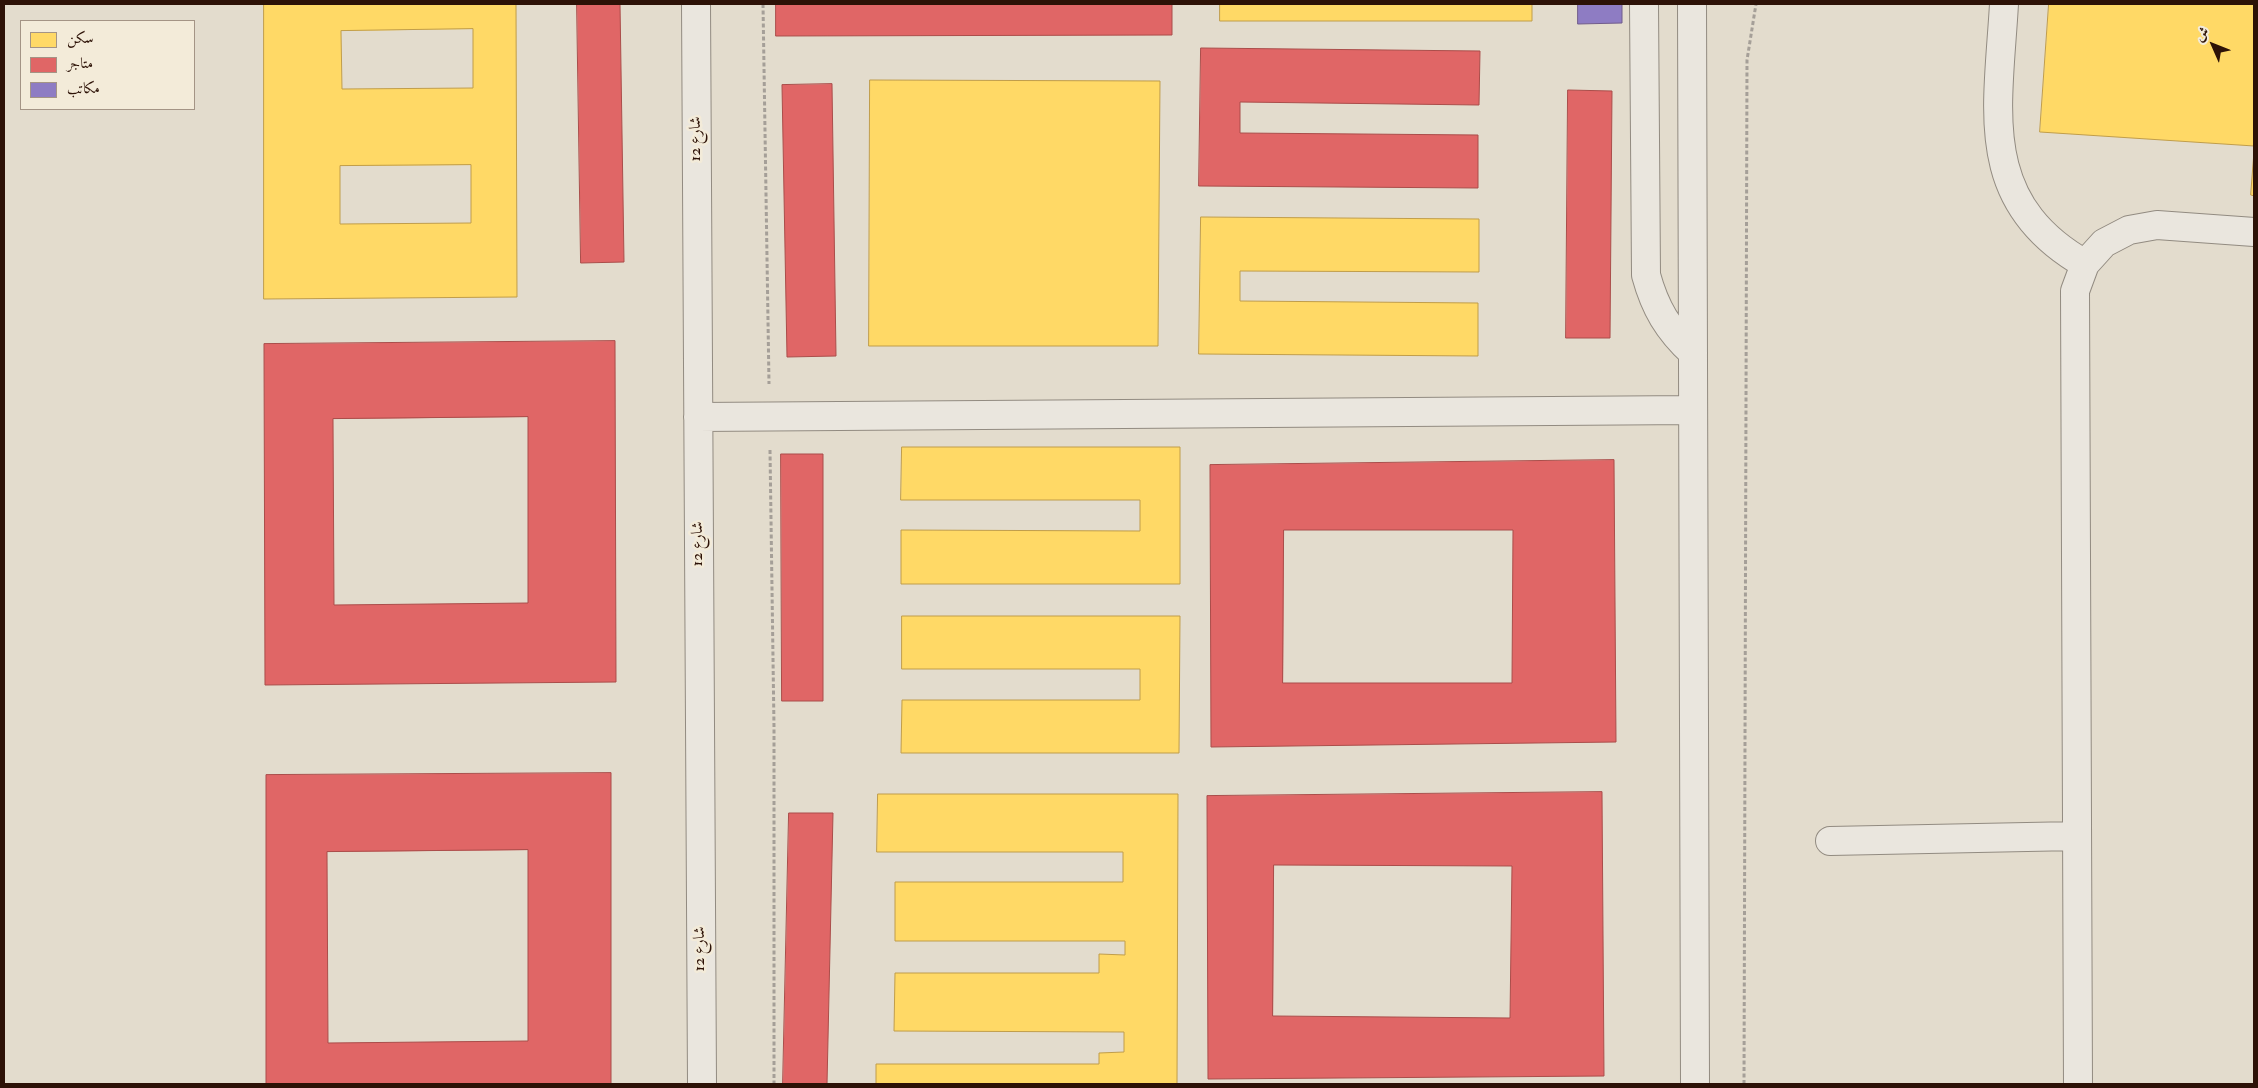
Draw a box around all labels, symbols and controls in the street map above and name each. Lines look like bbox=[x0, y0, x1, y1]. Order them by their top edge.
legend bbox=[20, 20, 195, 110]
north arrow bbox=[2188, 20, 2238, 70]
text: ش bbox=[2191, 23, 2213, 45]
text: سكن bbox=[67, 29, 94, 48]
text: متاجر bbox=[67, 54, 93, 73]
text: مكاتب bbox=[67, 79, 100, 98]
street label: شارع 12 bbox=[687, 117, 707, 161]
street label: شارع 12 bbox=[689, 522, 709, 566]
street label: شارع 12 bbox=[691, 927, 711, 971]

